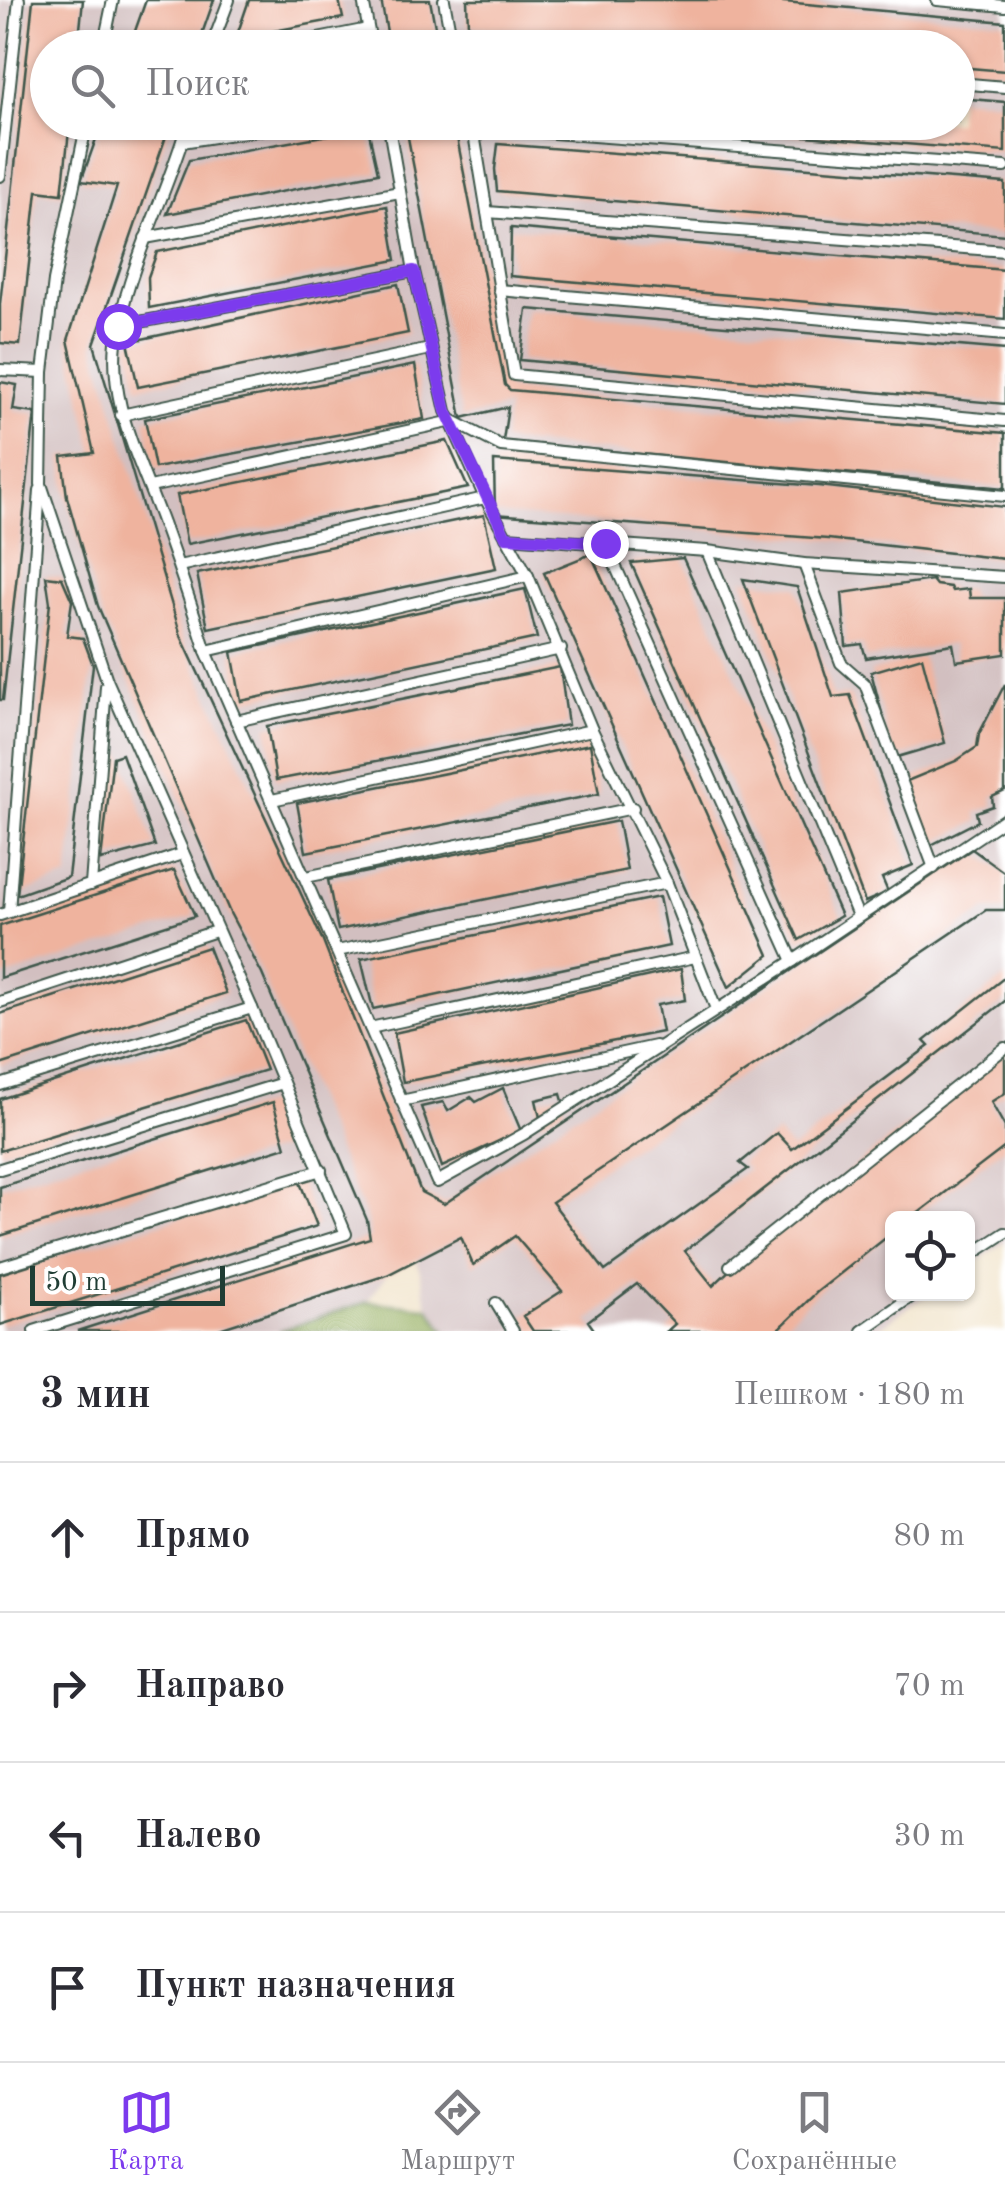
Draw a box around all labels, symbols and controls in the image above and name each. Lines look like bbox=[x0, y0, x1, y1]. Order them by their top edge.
search box bbox=[30, 30, 975, 140]
icon: search bbox=[65, 58, 120, 113]
text: Поиск bbox=[145, 66, 250, 104]
route start bbox=[96, 304, 142, 350]
route end bbox=[583, 521, 629, 567]
map controls bbox=[885, 1211, 975, 1301]
button: locate bbox=[885, 1211, 975, 1301]
scale bar bbox=[30, 1261, 225, 1306]
text: 50 m bbox=[45, 1269, 108, 1297]
text: 3 мин bbox=[40, 1375, 151, 1417]
text: Пешком · 180 m bbox=[733, 1380, 965, 1412]
icon: ahead bbox=[40, 1510, 95, 1565]
text: Прямо bbox=[135, 1518, 250, 1556]
text: 80 m bbox=[894, 1521, 965, 1553]
icon: right bbox=[40, 1660, 95, 1715]
text: Направо bbox=[135, 1668, 285, 1706]
text: 70 m bbox=[894, 1671, 965, 1703]
icon: left bbox=[40, 1810, 95, 1865]
text: Налево bbox=[135, 1818, 262, 1856]
text: 30 m bbox=[894, 1821, 965, 1853]
icon: arrive bbox=[40, 1960, 95, 2015]
text: Пункт назначения bbox=[135, 1968, 456, 2006]
tab: Карта bbox=[108, 2085, 184, 2180]
tab: Маршрут bbox=[400, 2085, 515, 2180]
tab: Сохранённые bbox=[732, 2085, 897, 2180]

